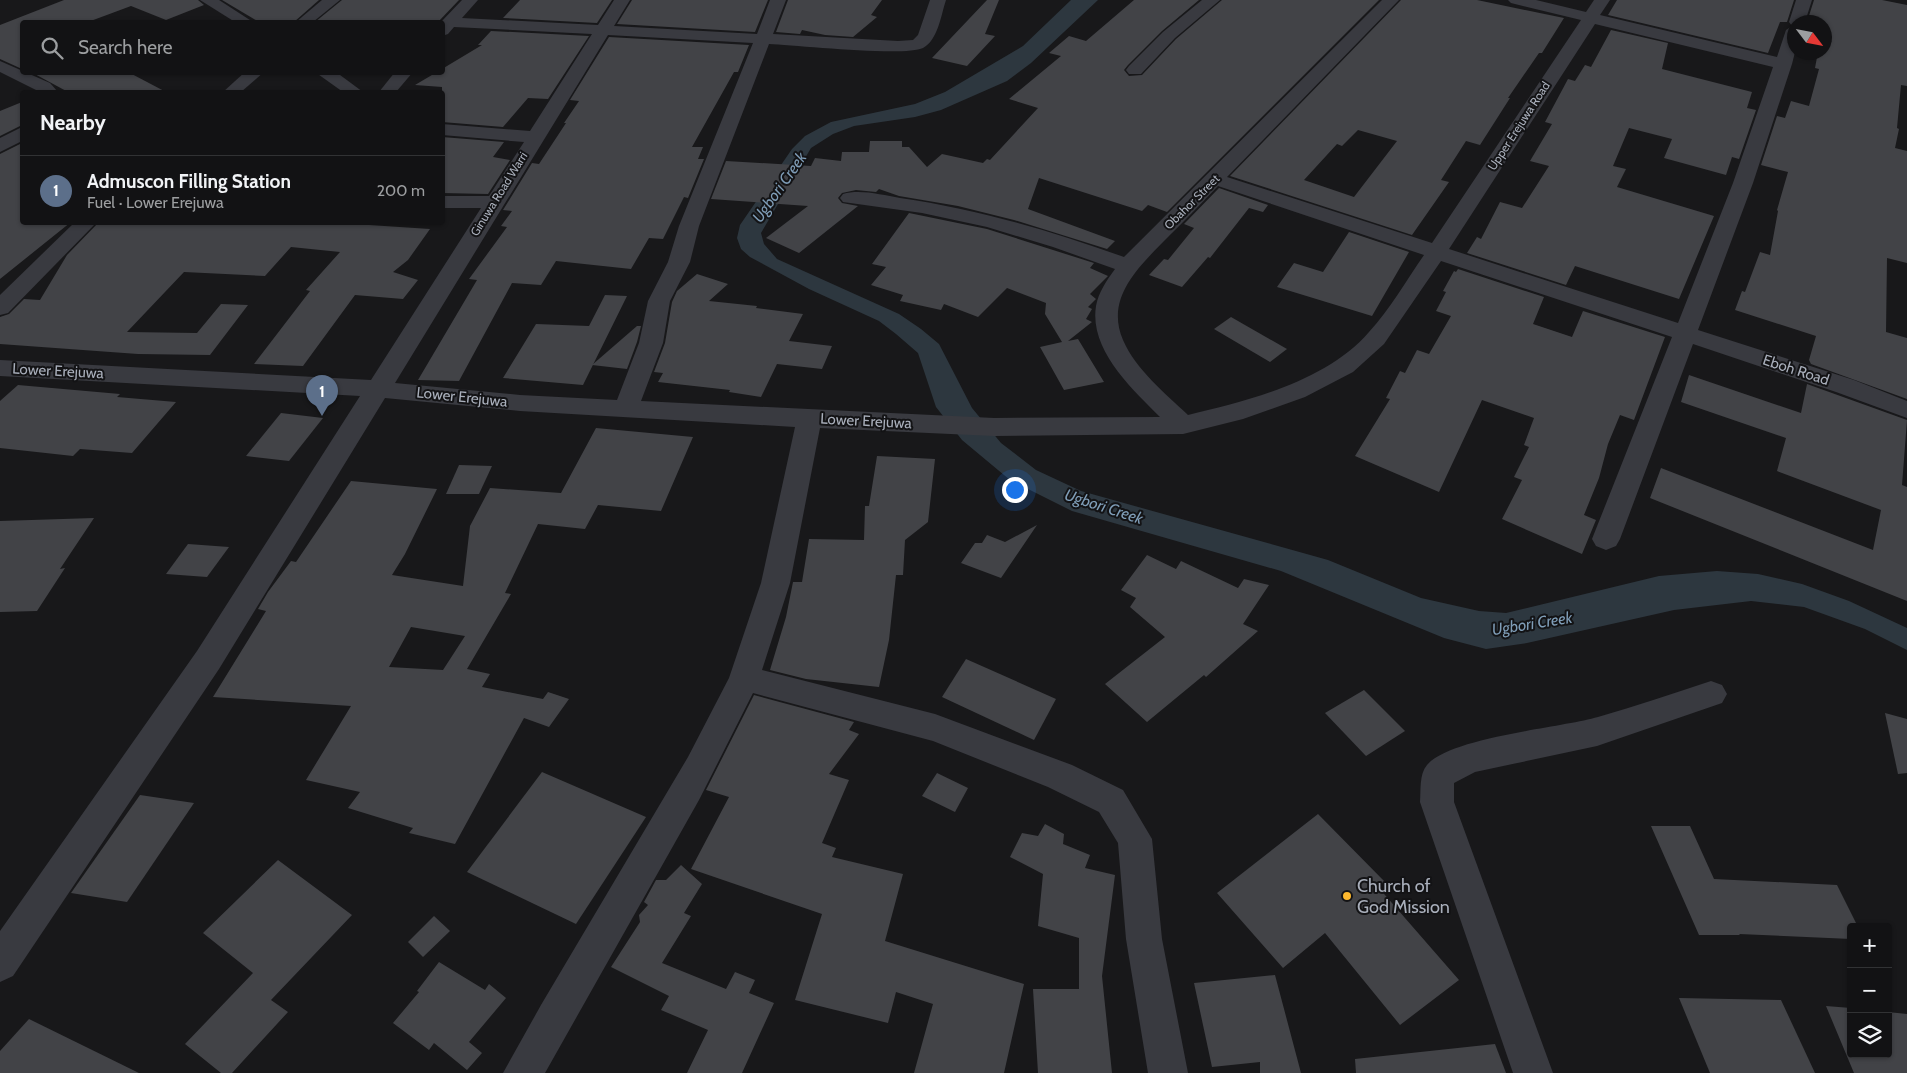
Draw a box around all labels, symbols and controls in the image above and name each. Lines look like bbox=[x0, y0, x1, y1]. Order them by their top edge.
north arrow bbox=[1787, 15, 1832, 60]
search box bbox=[20, 20, 445, 75]
icon: search bbox=[38, 34, 66, 62]
text: Search here bbox=[78, 36, 172, 59]
street label: Upper Erejuwa Road bbox=[1484, 79, 1553, 173]
text: Nearby bbox=[40, 110, 106, 135]
water label: Ugbori Creek bbox=[748, 148, 811, 226]
street label: Ginuwa Road Warri bbox=[467, 149, 530, 238]
text: Admuscon Filling Station bbox=[87, 170, 291, 193]
street label: Obahor Street bbox=[1161, 171, 1222, 232]
text: 1 bbox=[53, 181, 59, 200]
text: 200 m bbox=[377, 181, 425, 200]
text: Fuel · Lower Erejuwa bbox=[87, 193, 224, 212]
street label: Eboh Road bbox=[1760, 351, 1832, 389]
street label: Lower Erejuwa bbox=[12, 360, 105, 382]
pin: 1 bbox=[306, 375, 338, 416]
street label: Lower Erejuwa bbox=[416, 383, 509, 411]
street label: Lower Erejuwa bbox=[820, 410, 913, 432]
your location bbox=[1002, 477, 1028, 503]
water label: Ugbori Creek bbox=[1062, 485, 1147, 528]
water label: Ugbori Creek bbox=[1490, 608, 1575, 639]
place label: Church of God Mission bbox=[1357, 875, 1450, 918]
marker: Church of God Mission bbox=[1341, 890, 1353, 902]
map controls bbox=[1847, 923, 1892, 1058]
button: + bbox=[1847, 923, 1892, 968]
button: − bbox=[1847, 968, 1892, 1013]
button: layers bbox=[1847, 1013, 1892, 1058]

